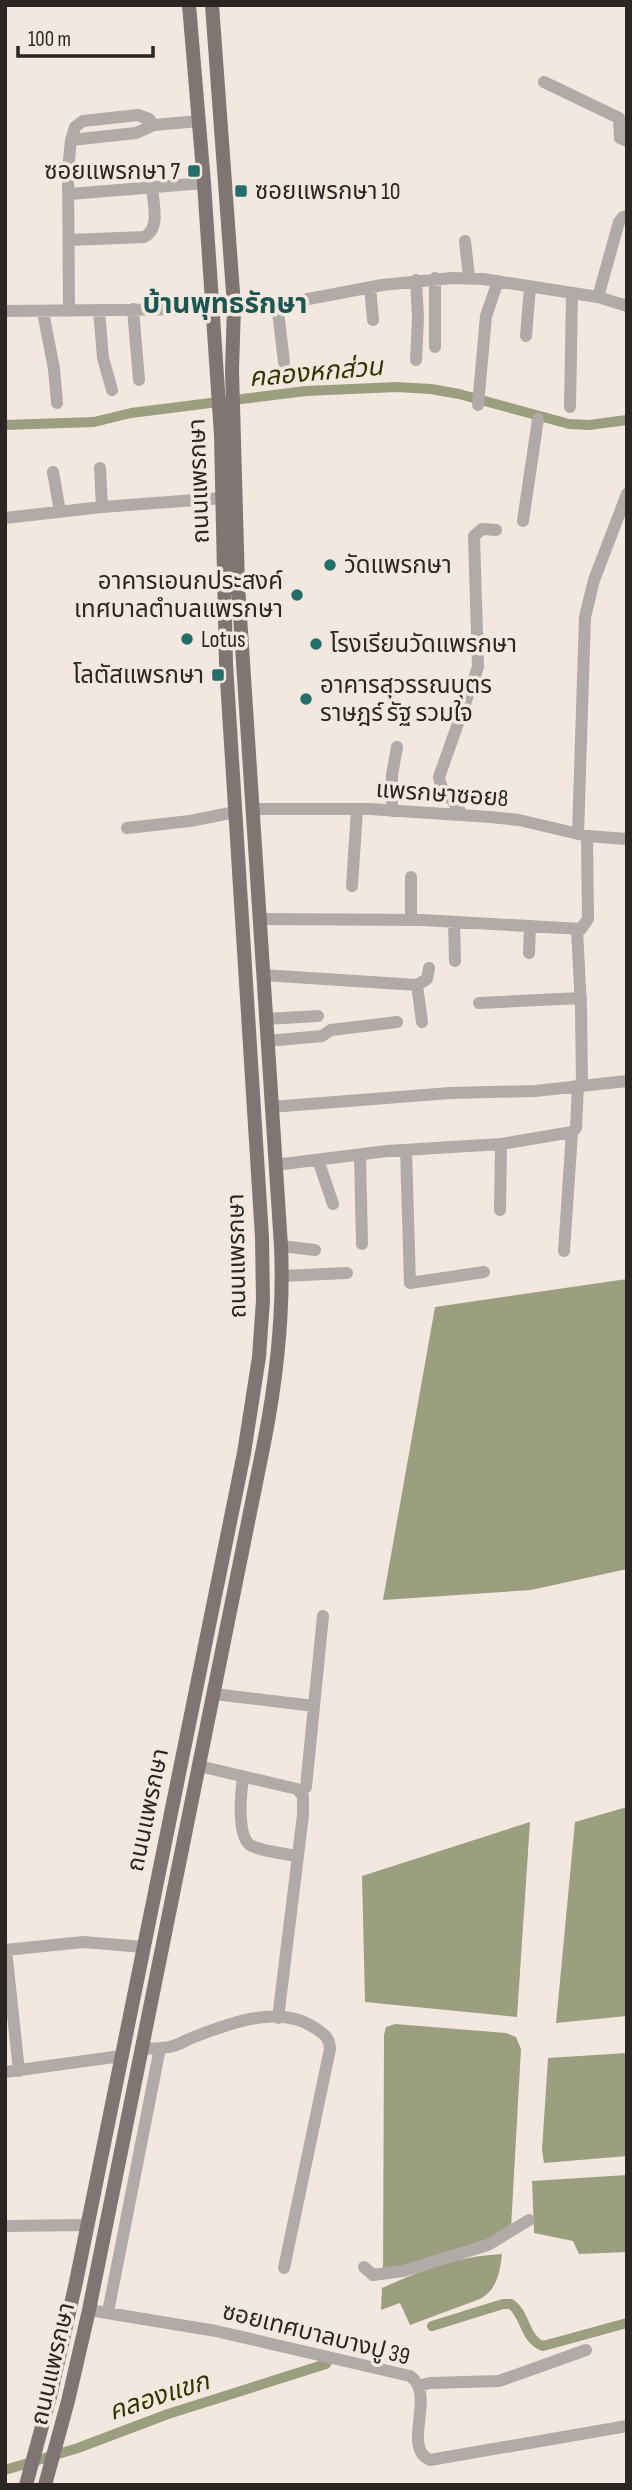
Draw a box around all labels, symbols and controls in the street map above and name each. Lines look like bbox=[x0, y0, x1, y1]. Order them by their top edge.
scale bar bbox=[18, 14, 152, 58]
text: 100 m bbox=[28, 27, 71, 52]
place label: ซอยแพรกษา 7 bbox=[44, 157, 180, 186]
marker: ซอยแพรกษา 7 bbox=[186, 163, 202, 179]
place label: ซอยแพรกษา 10 bbox=[255, 177, 400, 206]
marker: ซอยแพรกษา 10 bbox=[233, 183, 249, 199]
district label: บ้านพุทธรักษา bbox=[142, 288, 308, 321]
water label: คลองหกส่วน bbox=[248, 352, 386, 394]
street label: ถนนแพรกษา bbox=[182, 418, 216, 544]
place label: วัดแพรกษา bbox=[344, 551, 452, 580]
marker: วัดแพรกษา bbox=[322, 557, 338, 573]
place label: อาคารเอนกประสงค์ เทศบาลตำบลแพรกษา bbox=[74, 567, 283, 624]
marker: อาคารเอนกประสงค์ เทศบาลตำบลแพรกษา bbox=[289, 587, 305, 603]
place label: Lotus bbox=[201, 625, 246, 654]
place label: โรงเรียนวัดแพรกษา bbox=[330, 630, 517, 659]
marker: Lotus bbox=[179, 631, 195, 647]
marker: โรงเรียนวัดแพรกษา bbox=[308, 636, 324, 652]
place label: โลตัสแพรกษา bbox=[73, 661, 204, 690]
marker: โลตัสแพรกษา bbox=[210, 667, 226, 683]
place label: อาคารสุวรรณบุตร ราษฎร์ รัฐ รวมใจ bbox=[320, 671, 492, 728]
marker: อาคารสุวรรณบุตร ราษฎร์ รัฐ รวมใจ bbox=[298, 691, 314, 707]
street label: แพรกษาซอย8 bbox=[375, 775, 509, 813]
street label: ถนนแพรกษา bbox=[221, 1193, 253, 1319]
street label: ถนนแพรกษา bbox=[121, 1746, 175, 1874]
street label: ซอยเทศบาลบางปู 39 bbox=[219, 2297, 413, 2371]
street label: ถนนแพรกษา bbox=[25, 2300, 81, 2428]
water label: คลองแขก bbox=[105, 2366, 215, 2428]

